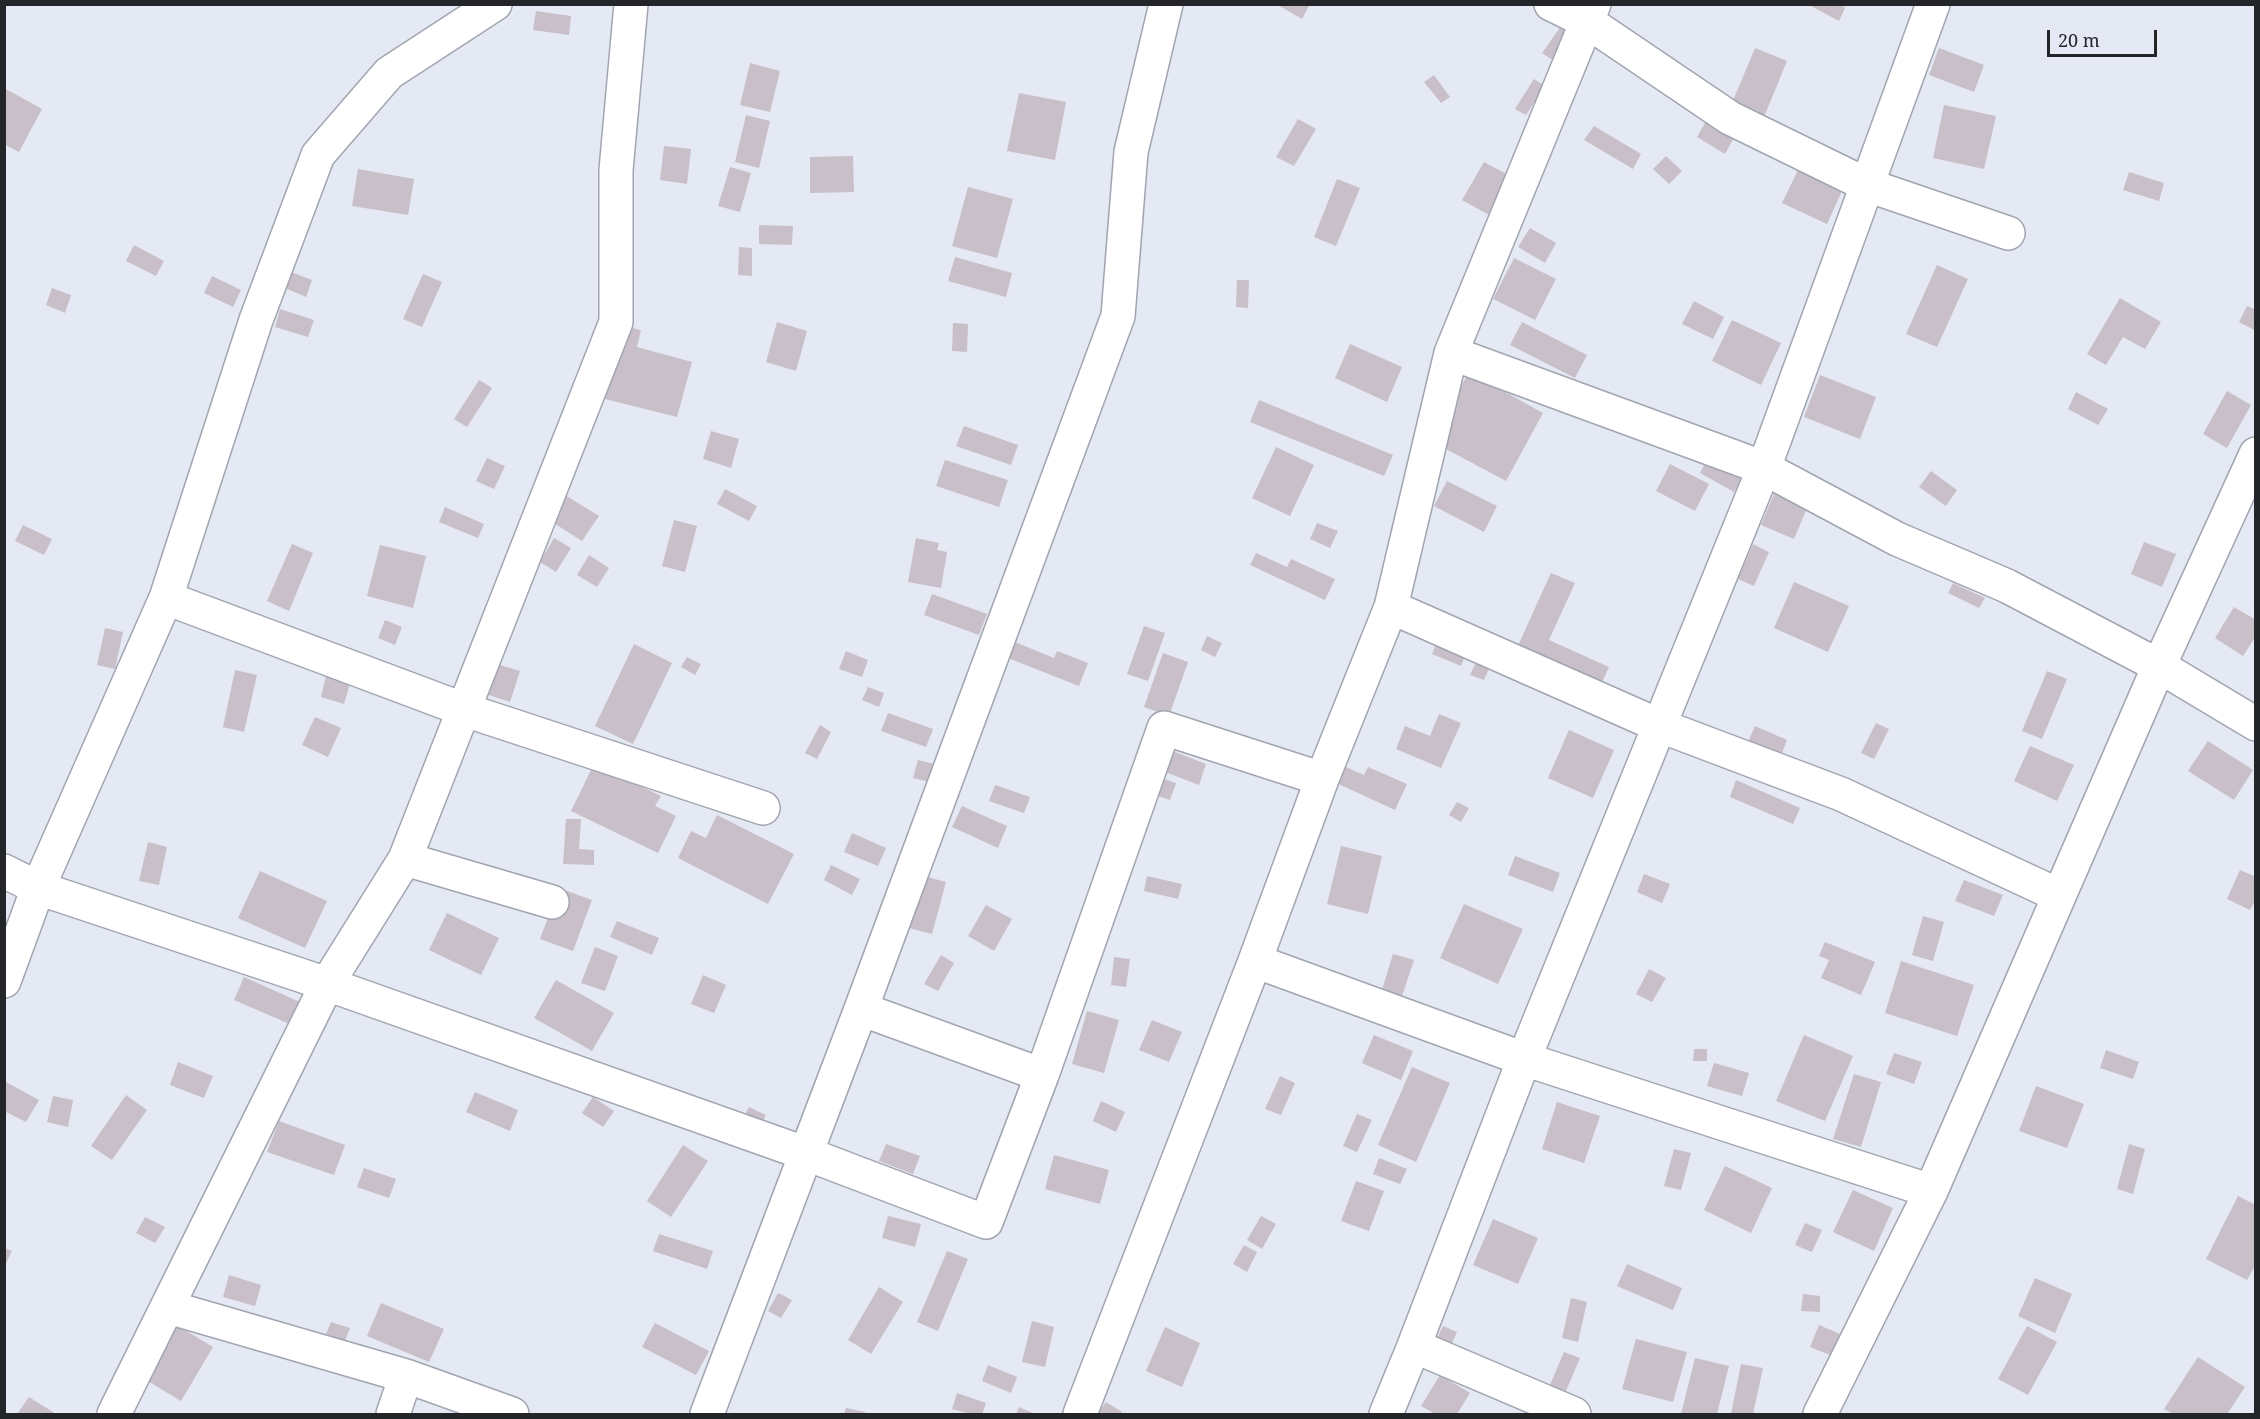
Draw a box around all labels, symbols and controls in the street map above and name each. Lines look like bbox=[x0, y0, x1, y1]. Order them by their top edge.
scale bar bbox=[2050, 18, 2160, 56]
text: 20 m bbox=[2058, 28, 2100, 52]

